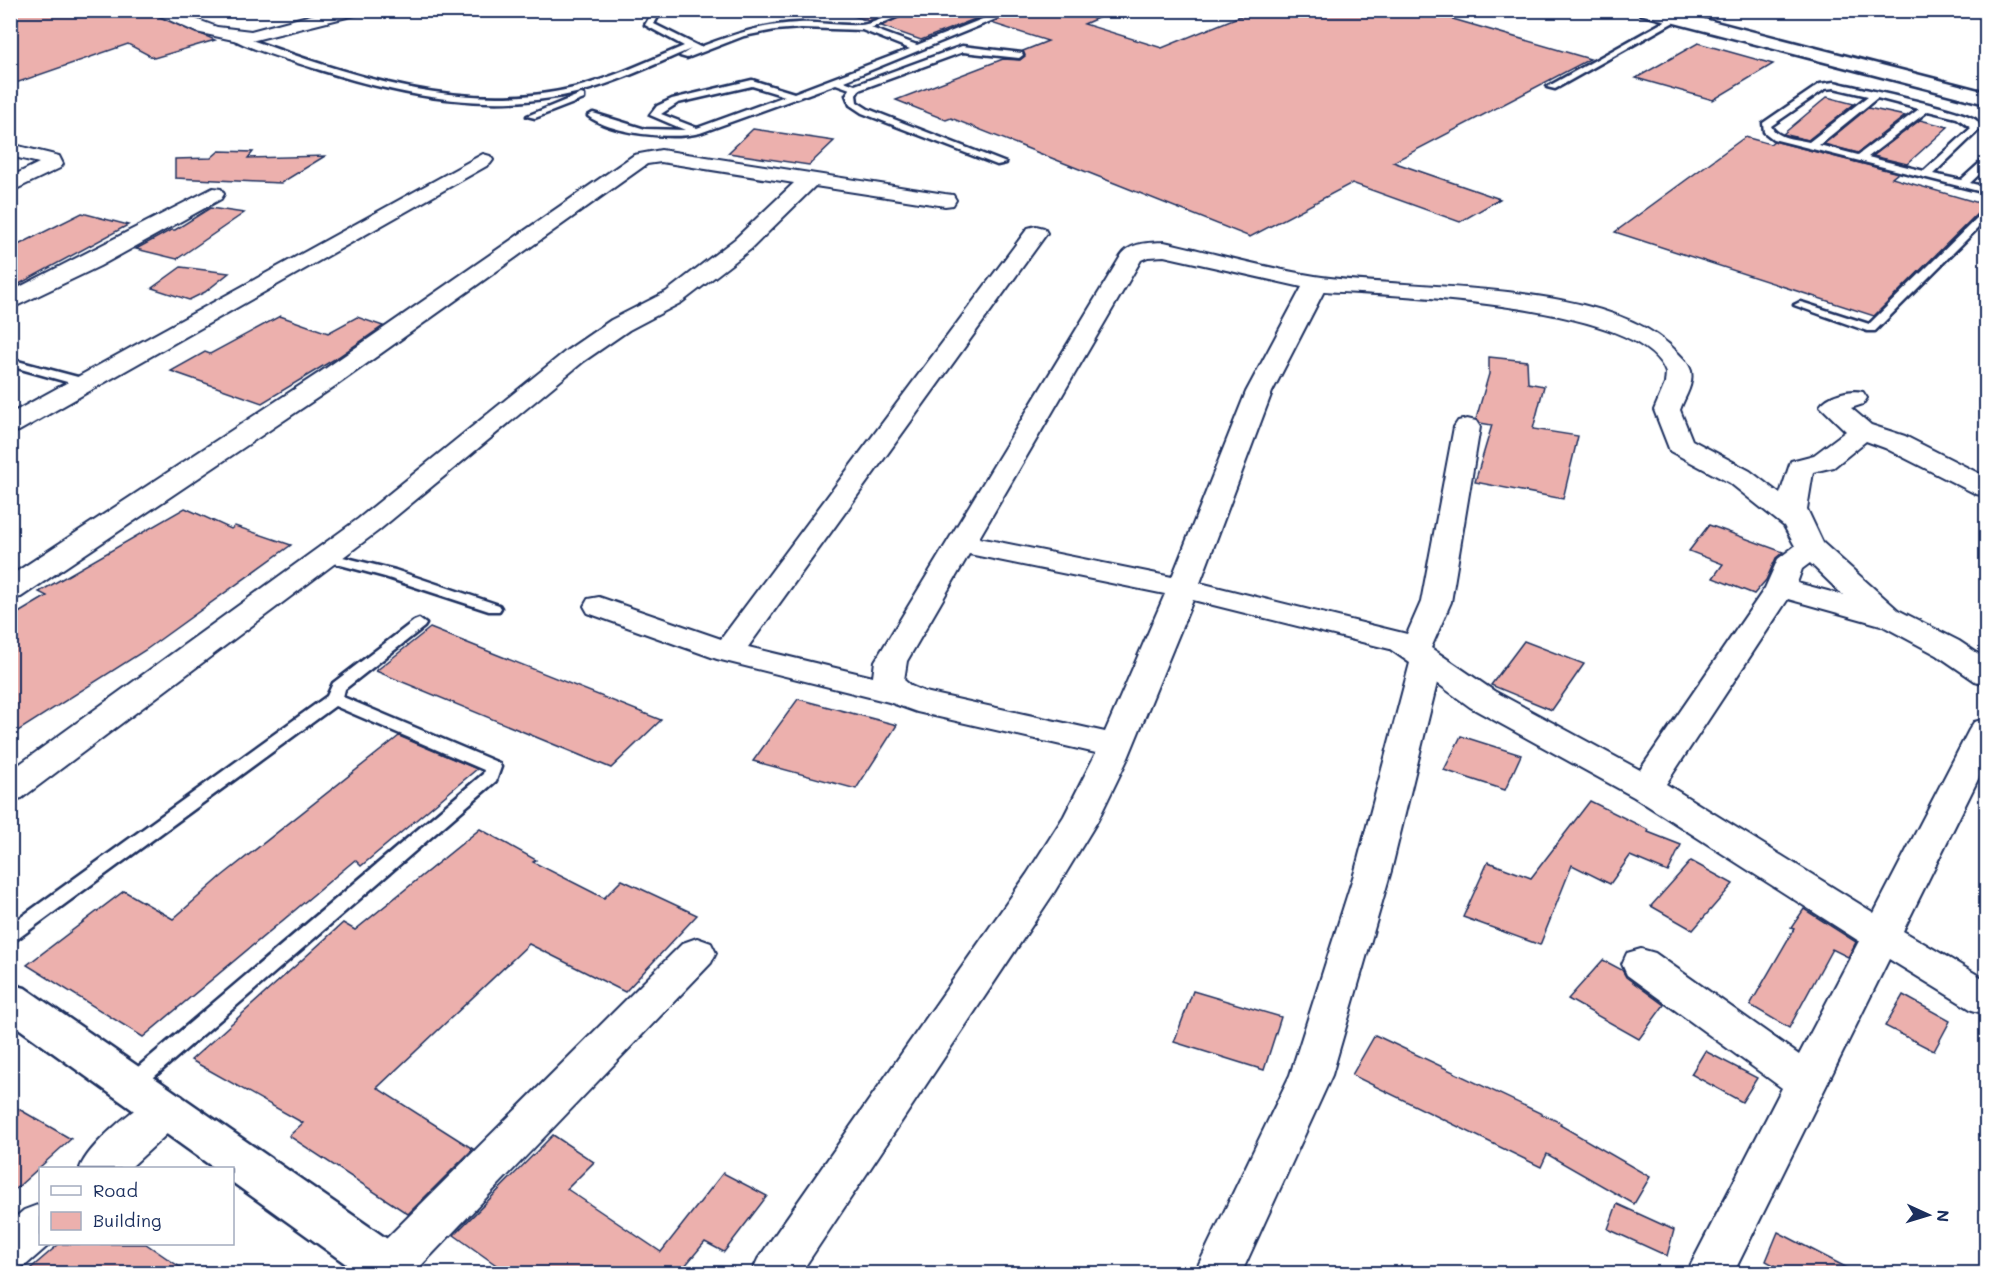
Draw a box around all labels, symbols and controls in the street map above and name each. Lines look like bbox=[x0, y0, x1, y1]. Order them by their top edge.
legend bbox=[39, 1167, 234, 1245]
text: Road bbox=[93, 1178, 138, 1202]
north arrow bbox=[1898, 1185, 1958, 1245]
text: Building bbox=[93, 1208, 161, 1232]
text: N bbox=[1933, 1209, 1954, 1223]

